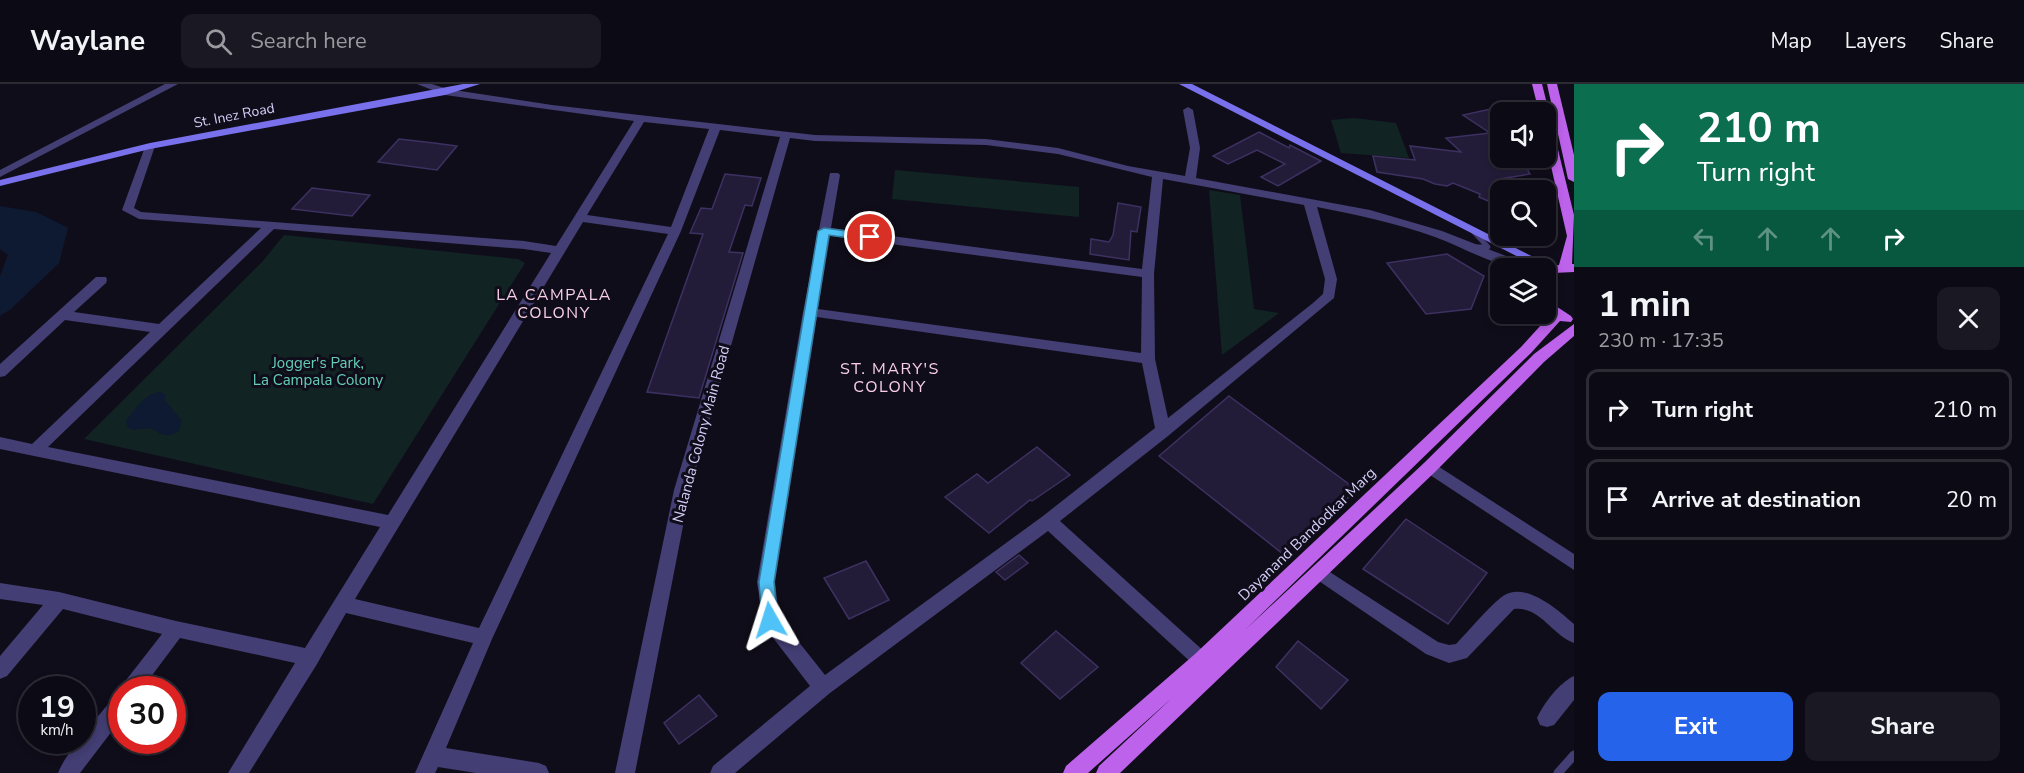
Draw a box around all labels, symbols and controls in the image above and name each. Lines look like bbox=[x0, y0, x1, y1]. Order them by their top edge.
search box bbox=[181, 14, 601, 68]
text: Waylane bbox=[30, 22, 145, 60]
icon: search bbox=[202, 25, 235, 58]
text: Search here bbox=[250, 26, 367, 56]
text: Map bbox=[1770, 27, 1812, 55]
text: Layers bbox=[1845, 27, 1906, 55]
text: Share bbox=[1939, 27, 1994, 55]
street label: St. Inez Road bbox=[192, 98, 276, 133]
text: 210 m bbox=[1697, 100, 1821, 157]
map controls bbox=[1490, 102, 1556, 324]
button: sound bbox=[1490, 102, 1556, 168]
icon: right bbox=[1598, 108, 1676, 186]
text: Turn right bbox=[1697, 154, 1815, 191]
button: search bbox=[1490, 180, 1556, 246]
pin bbox=[844, 211, 895, 262]
icon: arrive bbox=[853, 220, 886, 253]
icon: left bbox=[1688, 222, 1721, 255]
icon: ahead bbox=[1751, 222, 1784, 255]
icon: ahead bbox=[1814, 222, 1847, 255]
icon: right bbox=[1877, 222, 1910, 255]
button: layers bbox=[1490, 258, 1556, 324]
text: 1 min bbox=[1598, 280, 1691, 329]
district label: LA CAMPALA COLONY bbox=[496, 284, 612, 324]
button: close bbox=[1937, 287, 2000, 350]
text: 230 m · 17:35 bbox=[1598, 327, 1724, 354]
street label: Nalanda Colony Main Road bbox=[668, 343, 734, 525]
park label: Jogger's Park, La Campala Colony bbox=[253, 353, 383, 390]
district label: ST. MARY'S COLONY bbox=[840, 358, 940, 398]
icon: right bbox=[1601, 393, 1634, 426]
text: Turn right bbox=[1652, 395, 1753, 425]
text: 210 m bbox=[1933, 395, 1997, 425]
street label: Dayanand Bandodkar Marg bbox=[1234, 463, 1380, 605]
icon: arrive bbox=[1601, 483, 1634, 516]
text: Arrive at destination bbox=[1652, 485, 1861, 515]
text: 20 m bbox=[1946, 485, 1997, 515]
position arrow bbox=[738, 588, 802, 652]
speed limit sign: 30 bbox=[108, 676, 186, 754]
text: 19 bbox=[39, 687, 75, 728]
button: Exit bbox=[1598, 692, 1793, 761]
button: Share bbox=[1805, 692, 2000, 761]
text: km/h bbox=[40, 720, 74, 740]

